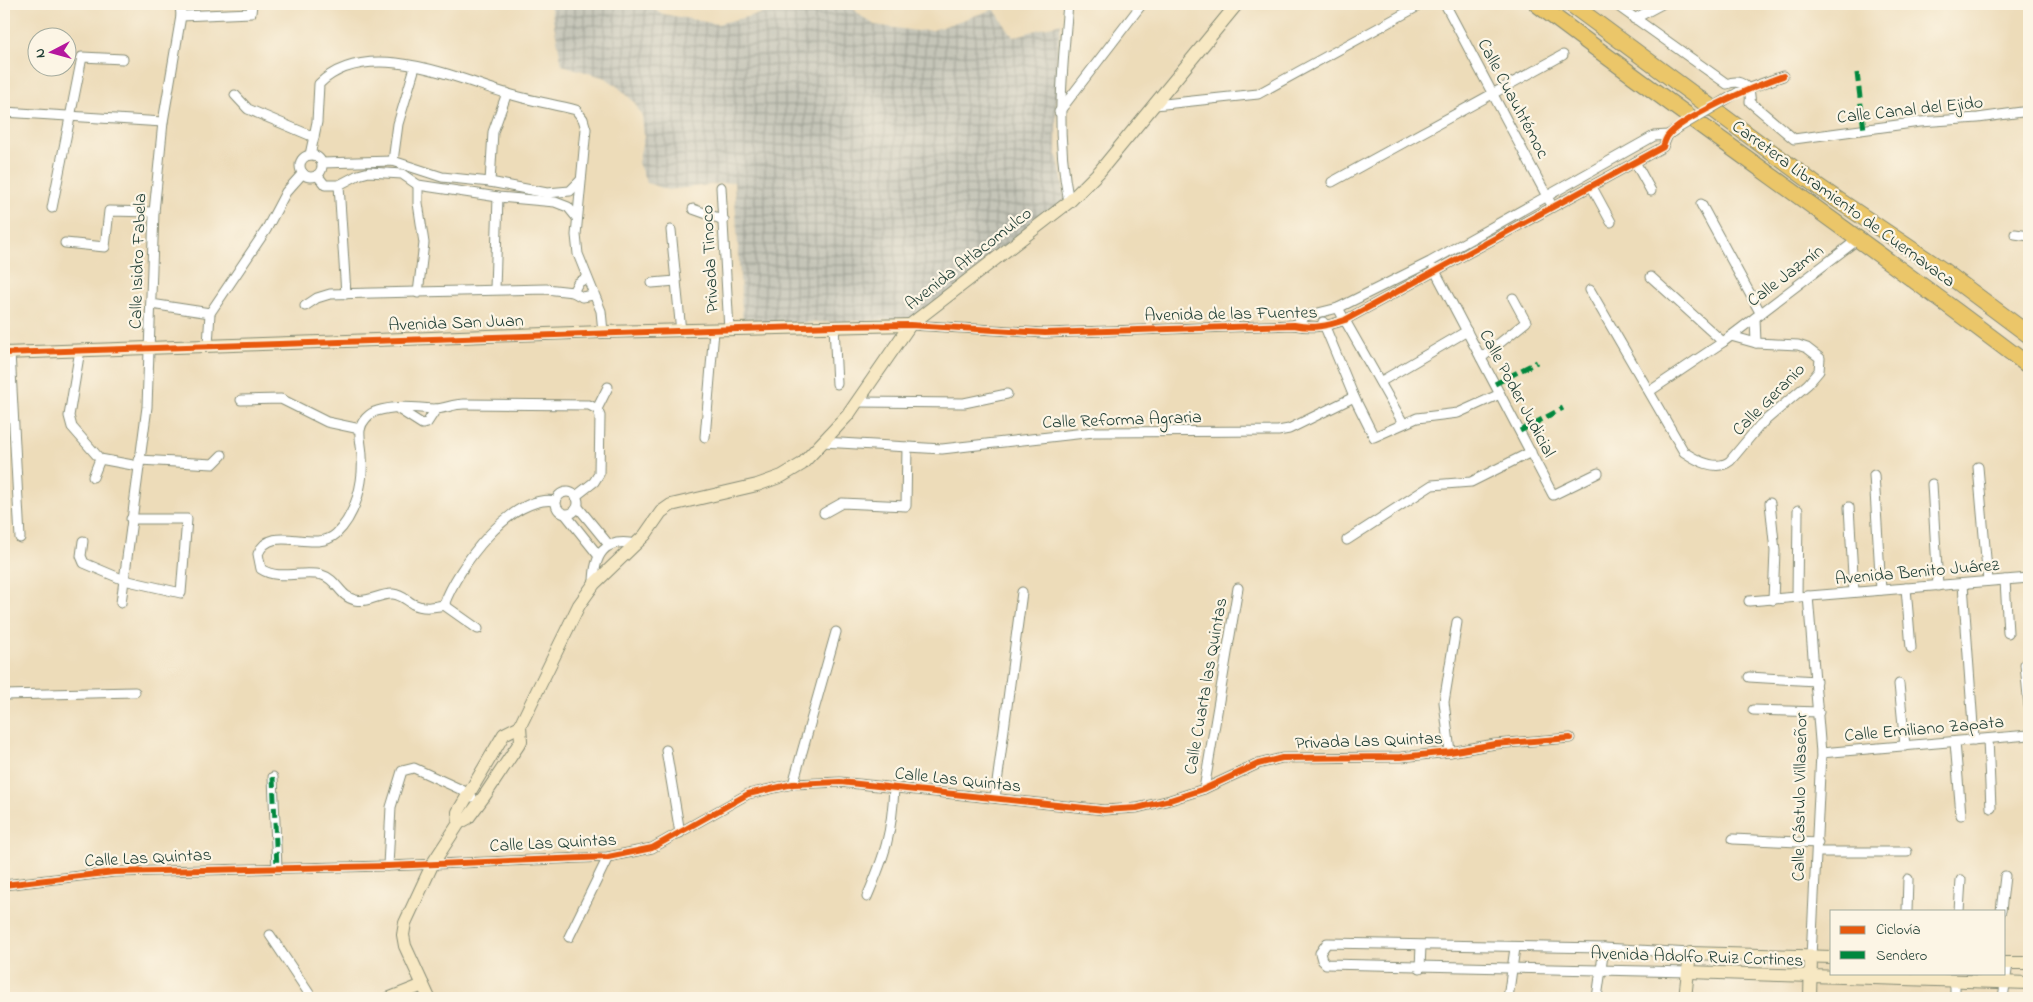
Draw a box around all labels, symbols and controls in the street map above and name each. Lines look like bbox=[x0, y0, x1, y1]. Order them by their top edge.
north arrow bbox=[28, 28, 78, 78]
street label: Calle Cuauhtémoc bbox=[1470, 34, 1555, 163]
text: N bbox=[30, 47, 51, 59]
street label: Calle Canal del Ejido bbox=[1836, 90, 1985, 132]
street label: Carretera Libramiento de Cuernavaca bbox=[1726, 114, 1960, 295]
street label: Calle Isidro Fabela bbox=[124, 193, 154, 330]
street label: Avenida Atlacomulco bbox=[900, 202, 1038, 318]
street label: Privada Tinoco bbox=[695, 204, 727, 314]
street label: Calle Jazmín bbox=[1742, 239, 1830, 314]
street label: Avenida de las Fuentes bbox=[1144, 300, 1318, 330]
street label: Avenida San Juan bbox=[388, 309, 524, 339]
street label: Calle Poder Judicial bbox=[1472, 325, 1561, 463]
street label: Calle Geranio bbox=[1727, 358, 1812, 443]
street label: Calle Reforma Agraria bbox=[1042, 405, 1202, 438]
street label: Avenida Benito Juárez bbox=[1834, 553, 2001, 593]
street label: Calle Cuarta las Quintas bbox=[1179, 596, 1235, 777]
street label: Calle Emiliano Zapata bbox=[1843, 710, 2005, 750]
street label: Calle Cástulo Villaseñor bbox=[1787, 712, 1815, 882]
street label: Privada Las Quintas bbox=[1295, 726, 1444, 758]
street label: Calle Las Quintas bbox=[893, 761, 1022, 801]
street label: Calle Las Quintas bbox=[489, 828, 617, 860]
street label: Calle Las Quintas bbox=[84, 843, 212, 875]
legend bbox=[1830, 910, 2006, 974]
text: Ciclovía bbox=[1876, 919, 1921, 941]
street label: Avenida Adolfo Ruiz Cortines bbox=[1590, 941, 1804, 975]
text: Sendero bbox=[1876, 945, 1928, 967]

